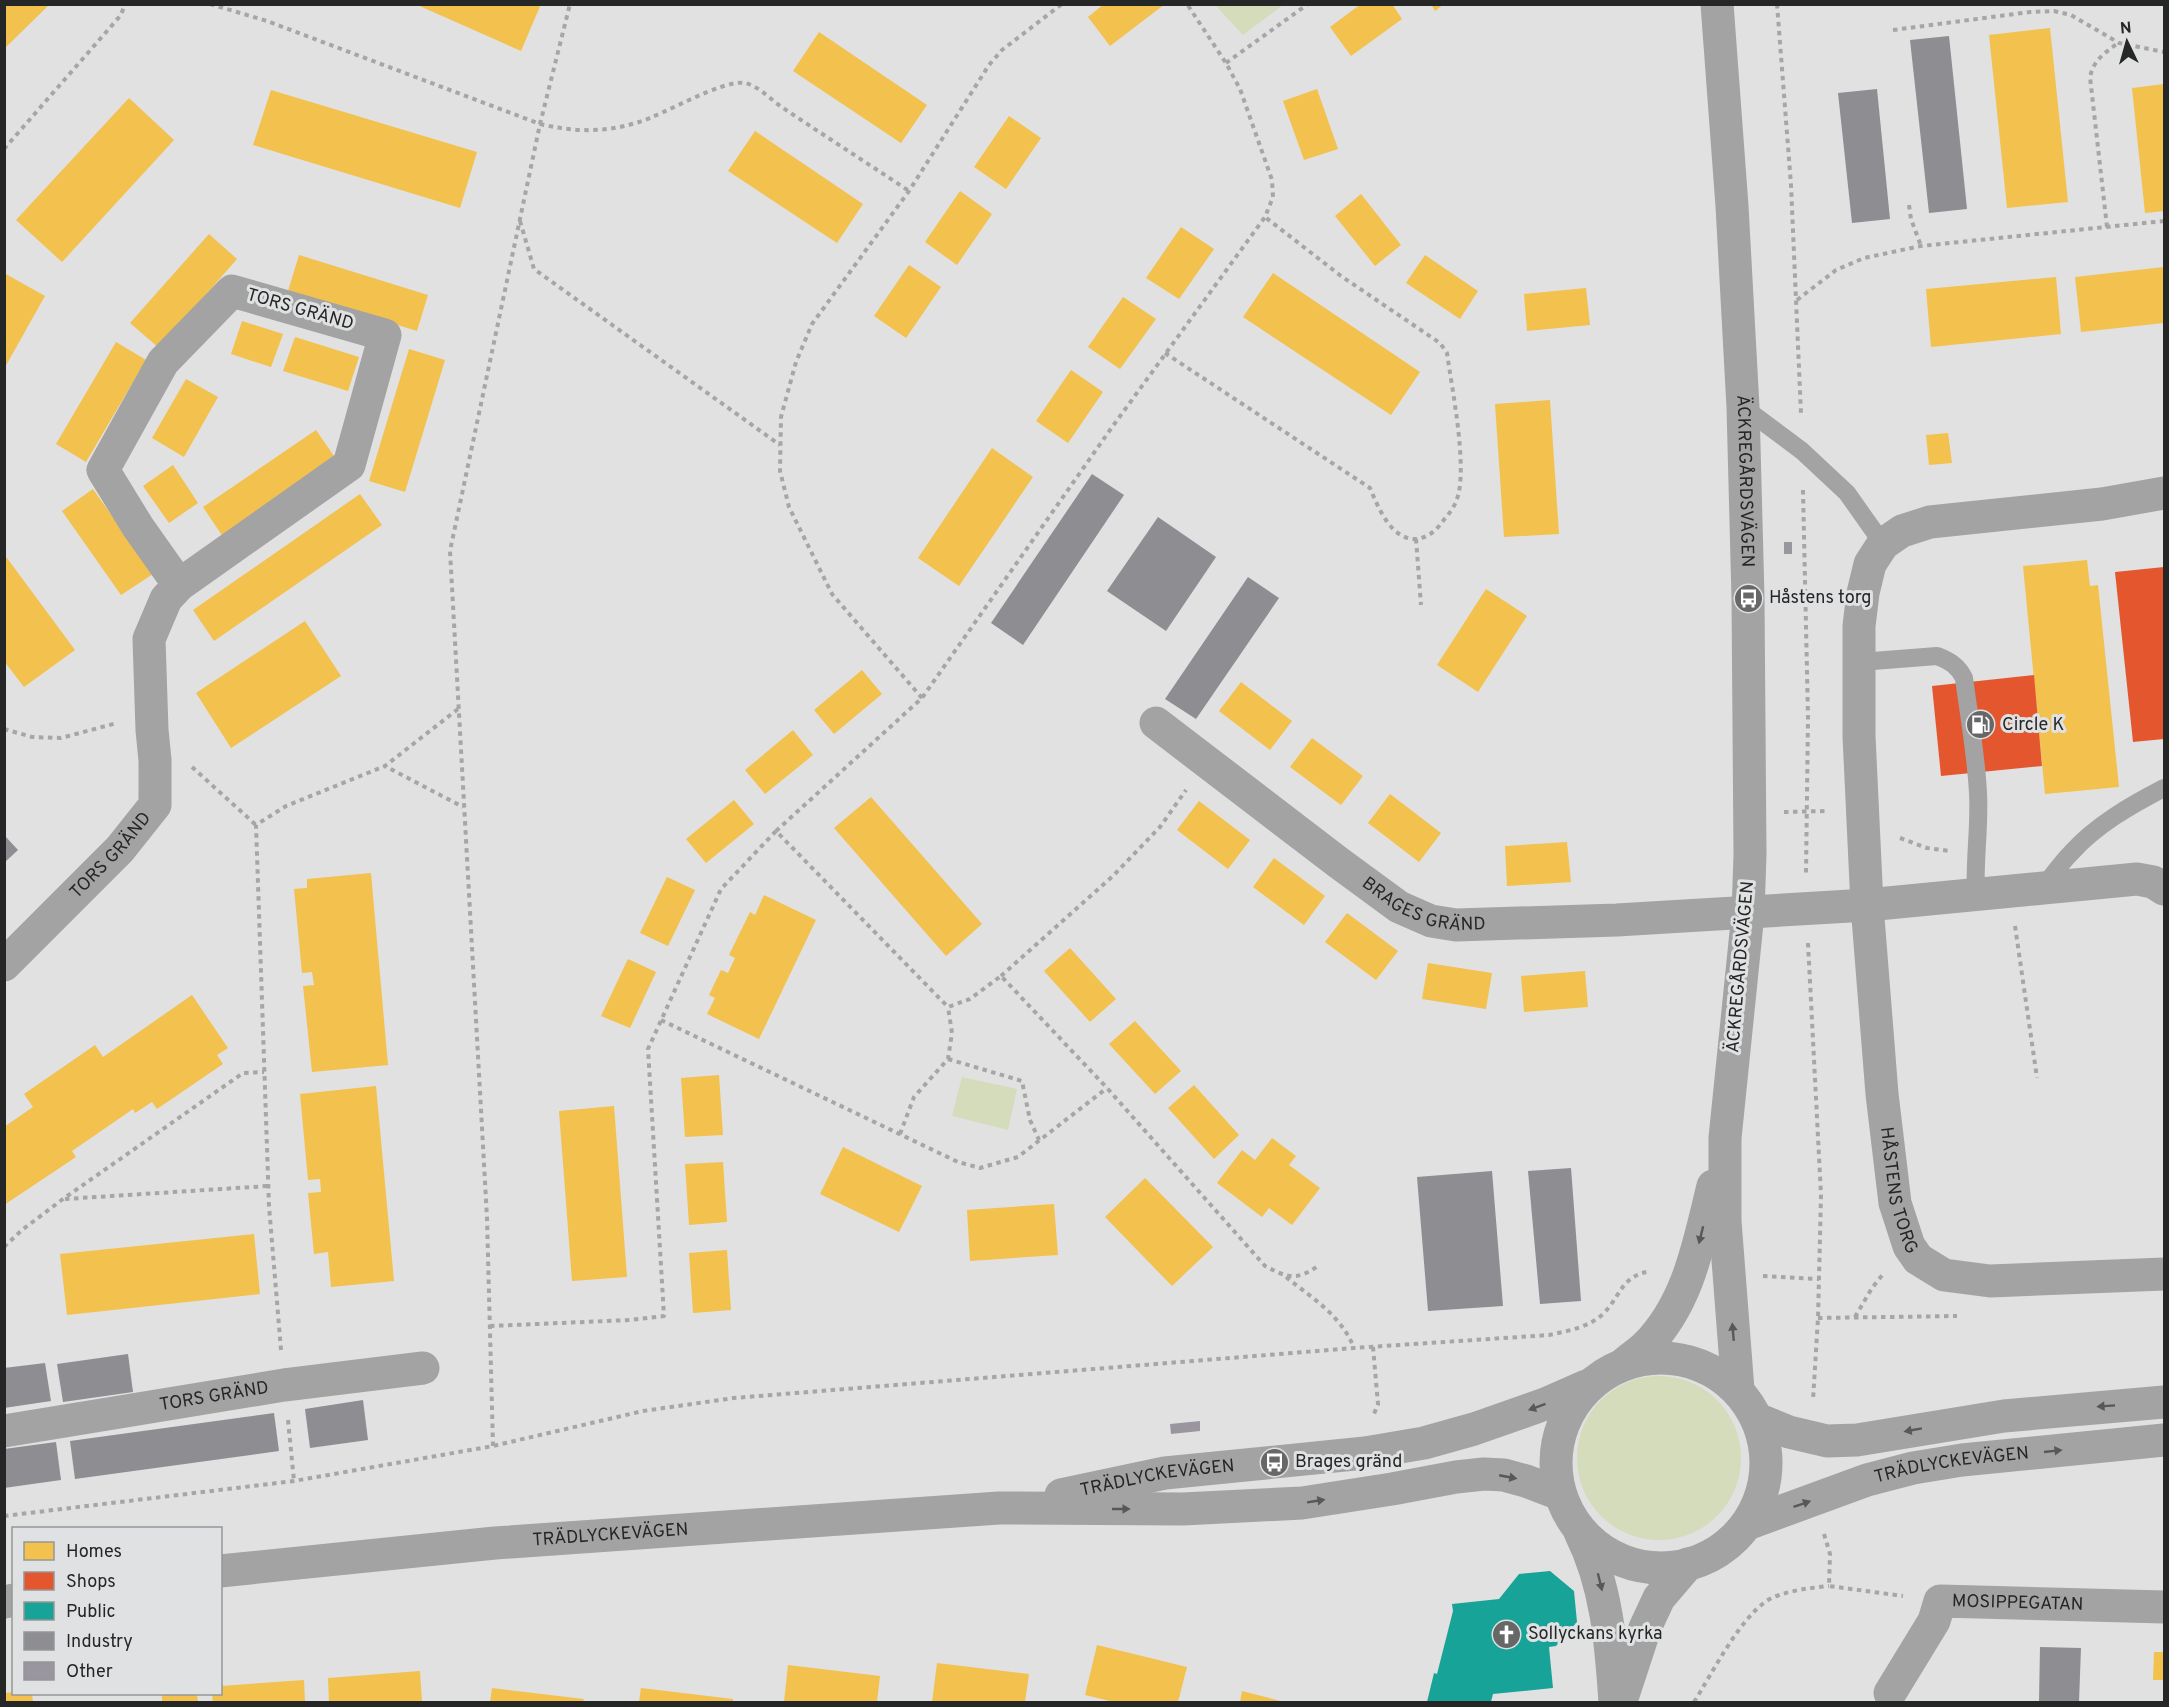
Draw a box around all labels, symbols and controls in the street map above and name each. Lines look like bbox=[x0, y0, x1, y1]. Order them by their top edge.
north arrow bbox=[2097, 12, 2157, 72]
text: N bbox=[2119, 19, 2132, 40]
street label: TORS GRÄND bbox=[244, 282, 357, 336]
street label: ÄCKREGÅRDSVÄGEN bbox=[1731, 394, 1760, 568]
bus stop icon: Håstens torg bbox=[1732, 582, 1764, 614]
place label: Håstens torg bbox=[1769, 587, 1871, 610]
fuel station icon: Circle K bbox=[1965, 709, 1997, 741]
place label: Circle K bbox=[2002, 714, 2064, 737]
street label: TORS GRÄND bbox=[65, 807, 156, 904]
street label: BRAGES GRÄND bbox=[1357, 872, 1486, 937]
street label: ÄCKREGÅRDSVÄGEN bbox=[1720, 880, 1760, 1054]
street label: HÅSTENS TORG bbox=[1875, 1126, 1923, 1259]
one-way arrow bbox=[1695, 1226, 1705, 1244]
one-way arrow bbox=[1728, 1322, 1738, 1341]
street label: TORS GRÄND bbox=[158, 1376, 270, 1417]
one-way arrow bbox=[2097, 1401, 2116, 1410]
one-way arrow bbox=[1528, 1402, 1546, 1412]
one-way arrow bbox=[1903, 1426, 1922, 1435]
street label: TRÄDLYCKEVÄGEN bbox=[1872, 1442, 2030, 1489]
bus stop icon: Brages gränd bbox=[1258, 1446, 1290, 1478]
one-way arrow bbox=[2043, 1446, 2062, 1456]
place label: Brages gränd bbox=[1295, 1451, 1402, 1474]
street label: TRÄDLYCKEVÄGEN bbox=[1078, 1455, 1236, 1502]
one-way arrow bbox=[1499, 1473, 1518, 1482]
one-way arrow bbox=[1306, 1496, 1325, 1505]
one-way arrow bbox=[1793, 1499, 1811, 1509]
one-way arrow bbox=[1111, 1504, 1130, 1514]
street label: TRÄDLYCKEVÄGEN bbox=[532, 1518, 689, 1552]
legend bbox=[12, 1527, 222, 1695]
text: Homes bbox=[66, 1541, 122, 1564]
text: Shops bbox=[66, 1571, 116, 1594]
one-way arrow bbox=[1595, 1573, 1605, 1591]
street label: MOSIPPEGATAN bbox=[1952, 1590, 2084, 1616]
text: Public bbox=[66, 1601, 116, 1624]
church icon: Sollyckans kyrka bbox=[1491, 1618, 1523, 1650]
place label: Sollyckans kyrka bbox=[1528, 1623, 1662, 1646]
text: Industry bbox=[66, 1631, 133, 1654]
text: Other bbox=[66, 1661, 113, 1684]

